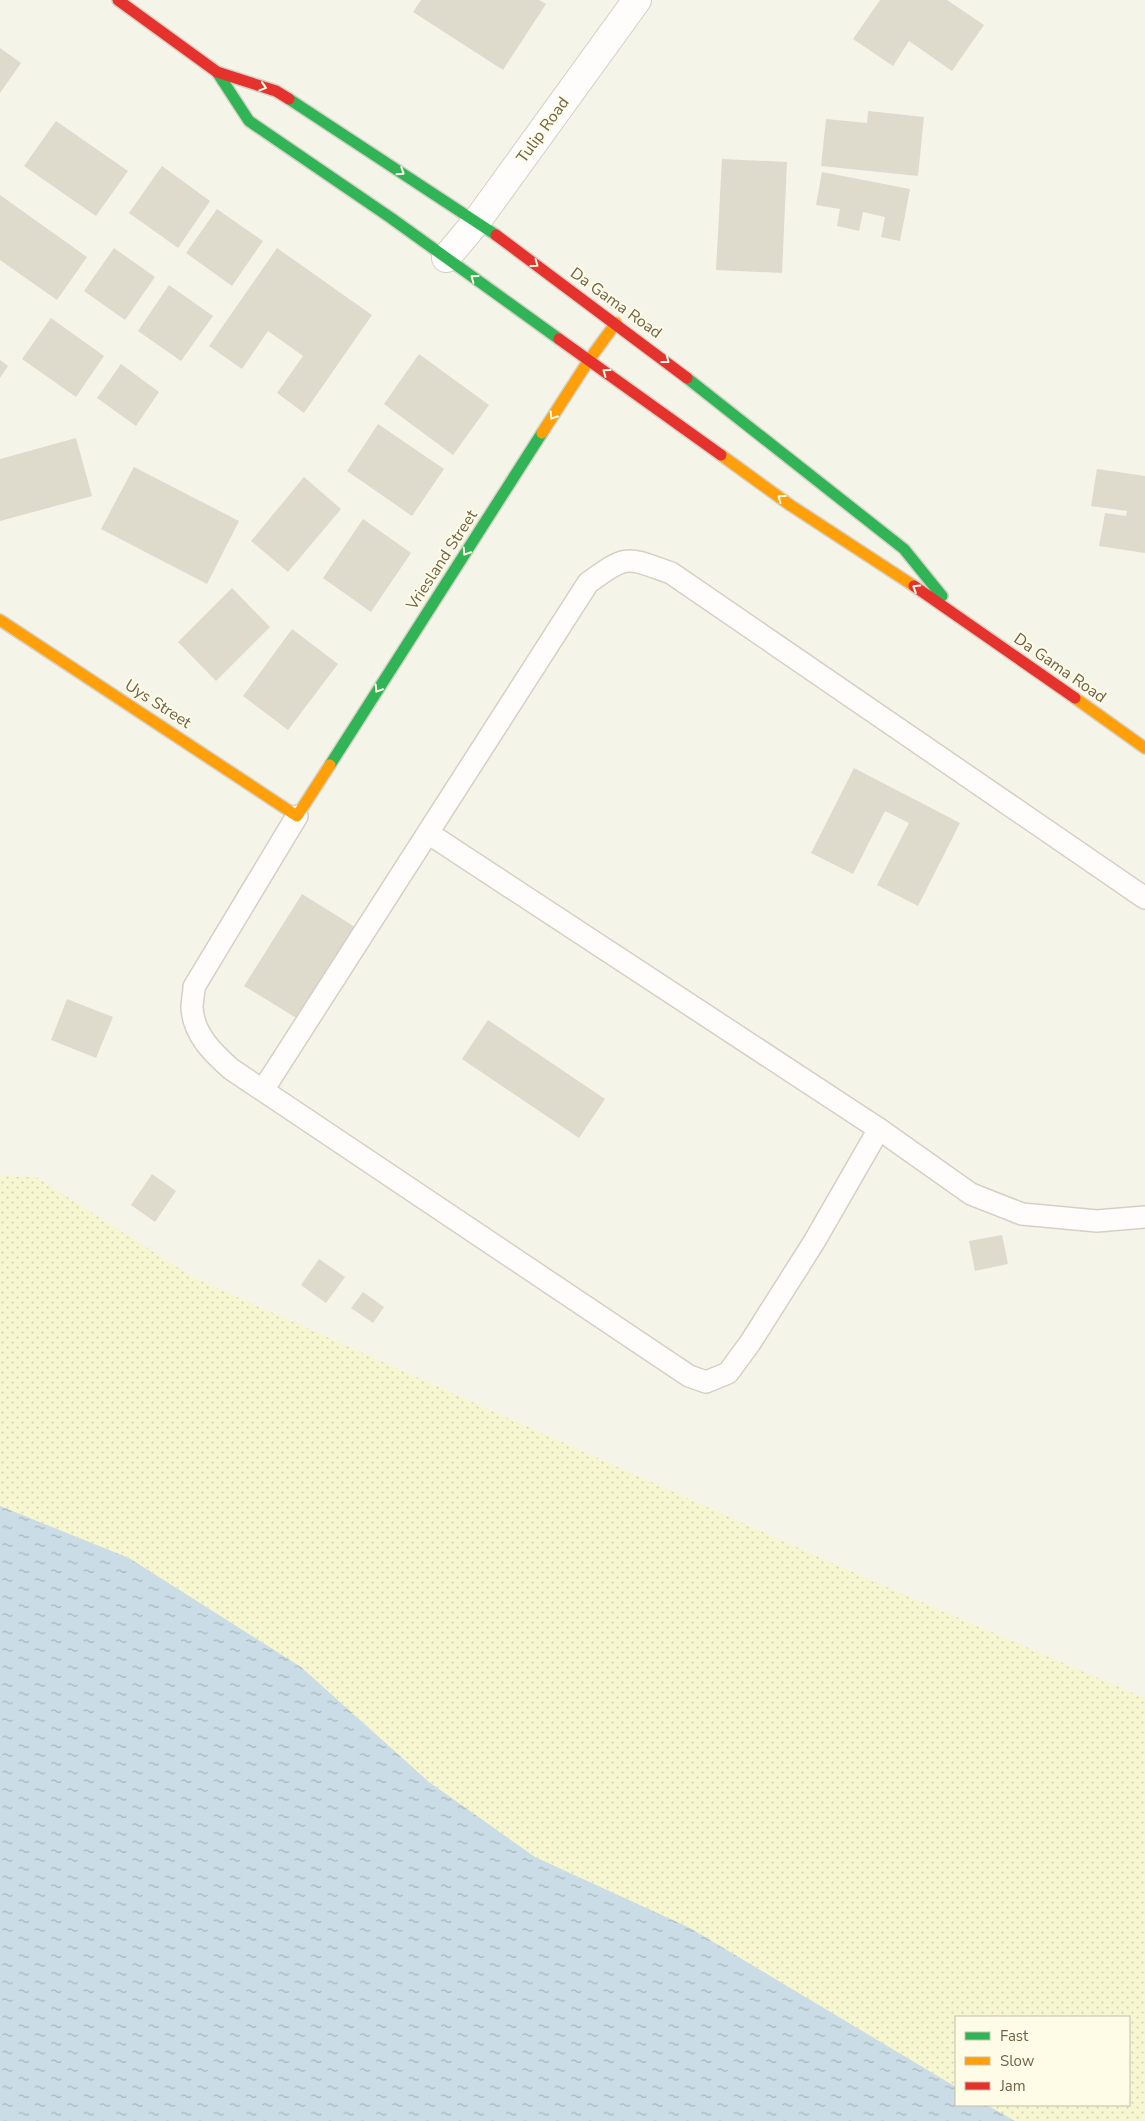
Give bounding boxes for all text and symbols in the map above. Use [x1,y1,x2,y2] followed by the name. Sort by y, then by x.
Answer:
[259,81,267,91] one-way arrow
[512,93,574,167] street label: Tulip Road
[396,166,405,175] one-way arrow
[529,258,538,266] one-way arrow
[566,262,666,344] street label: Da Gama Road
[470,275,480,284] one-way arrow
[660,355,669,364] one-way arrow
[602,369,612,378] one-way arrow
[550,410,560,419] one-way arrow
[777,495,787,504] one-way arrow
[401,505,483,615] street label: Vriesland Street
[463,547,472,556] one-way arrow
[912,585,921,595] one-way arrow
[1009,628,1111,708] street label: Da Gama Road
[120,674,196,734] street label: Uys Street
[375,684,385,693] one-way arrow
[955,2016,1130,2106] legend
[1000,2026,1029,2046] text: Fast
[1000,2051,1035,2071] text: Slow
[999,2076,1026,2096] text: Jam

